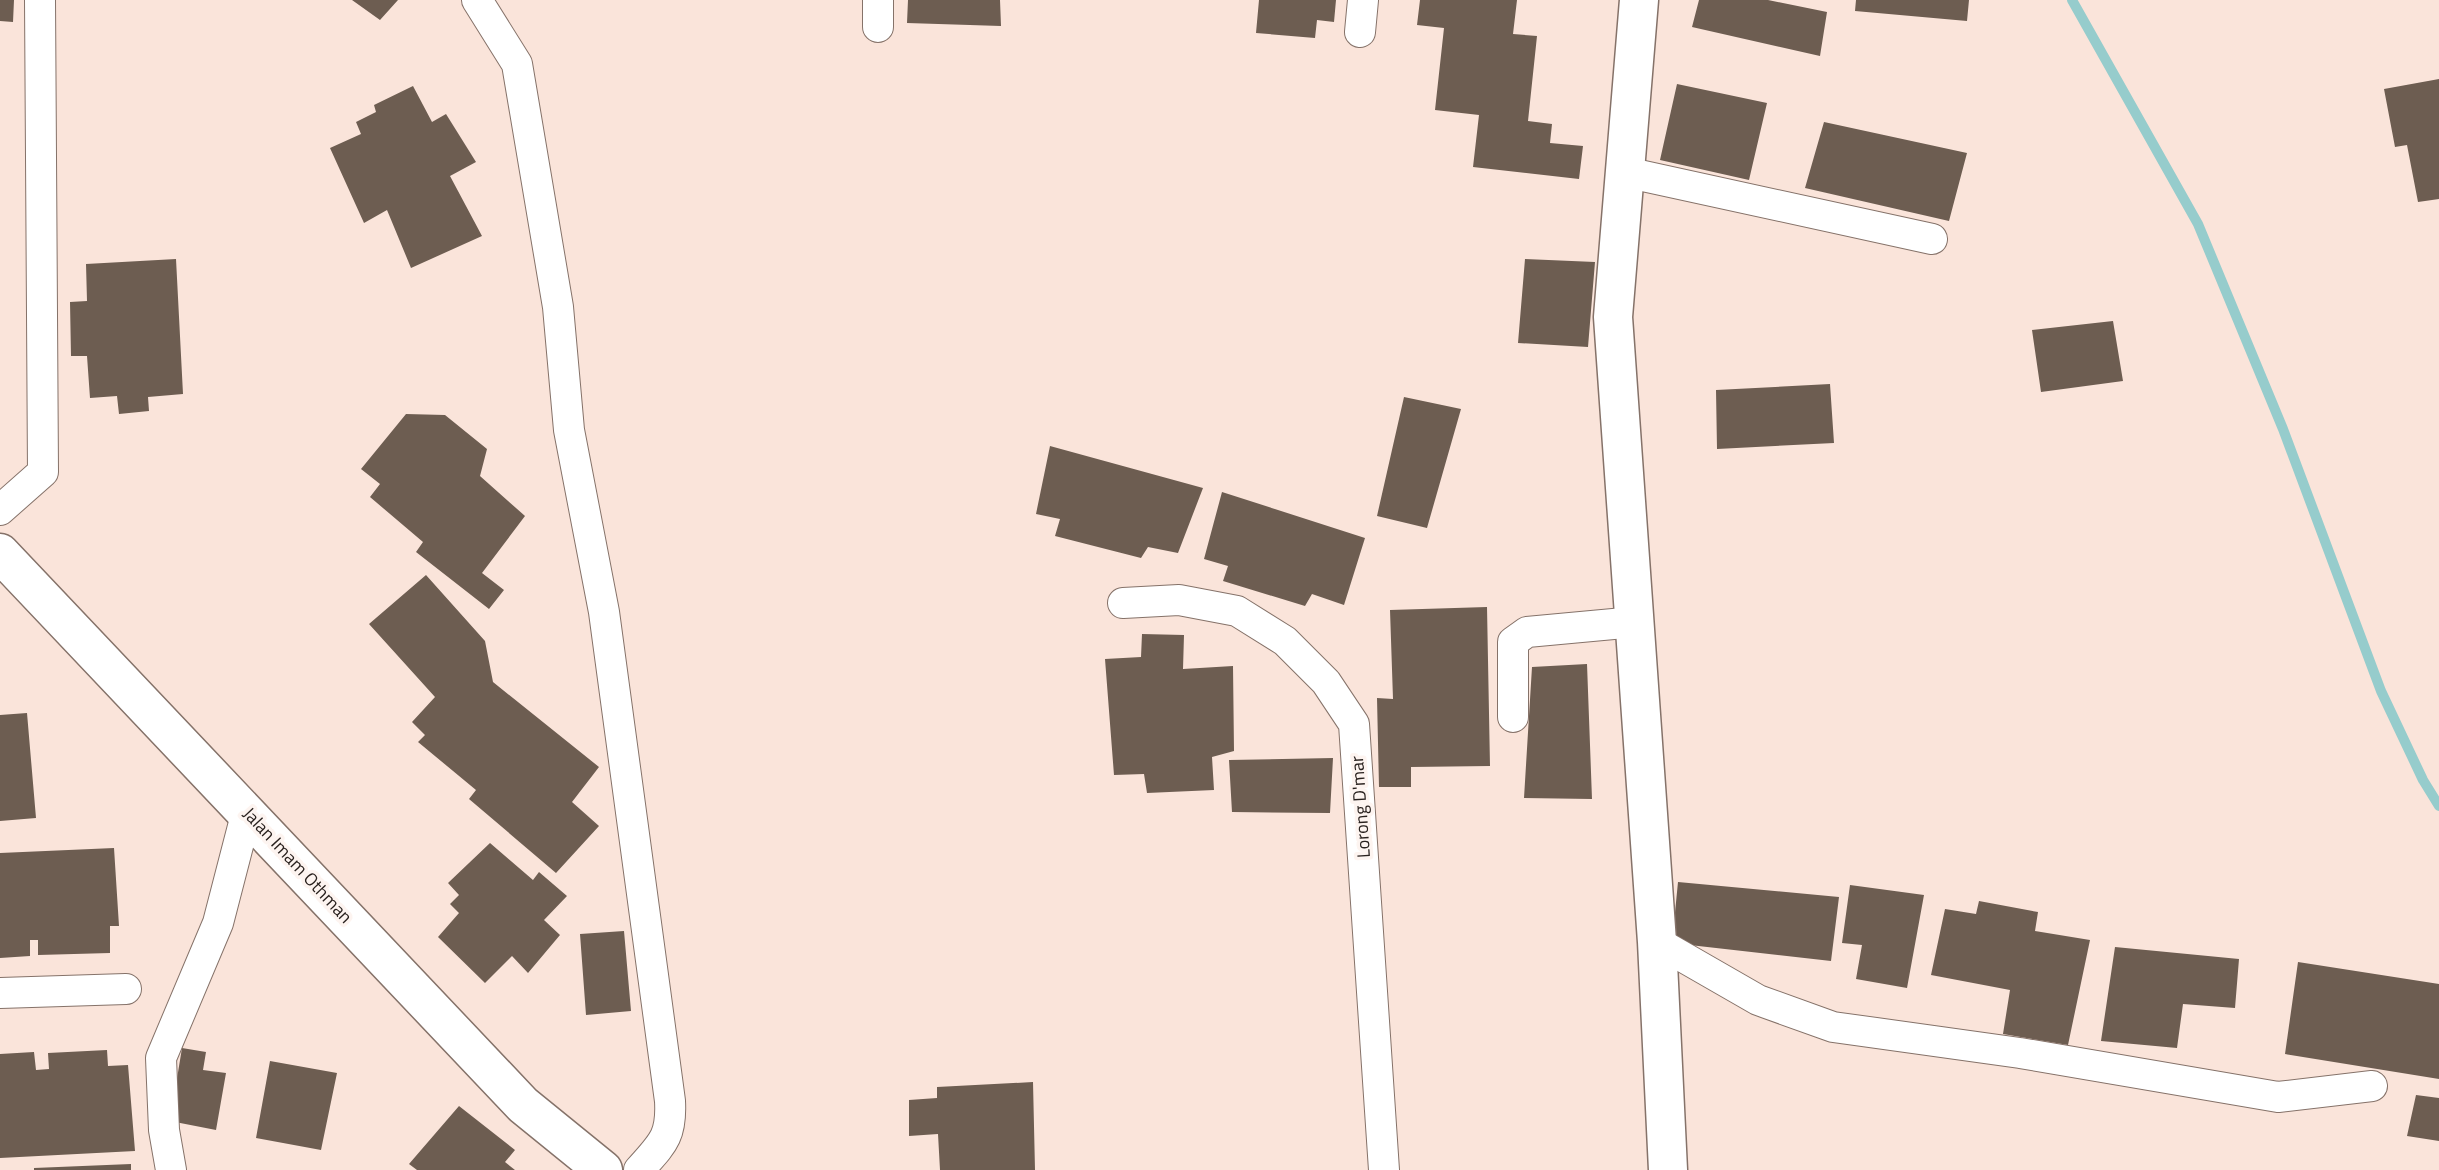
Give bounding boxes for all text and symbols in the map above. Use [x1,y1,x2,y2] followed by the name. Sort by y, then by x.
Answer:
[1343,755,1377,859] street label: Lorong D'mar
[237,801,359,929] street label: Jalan Imam Othman

